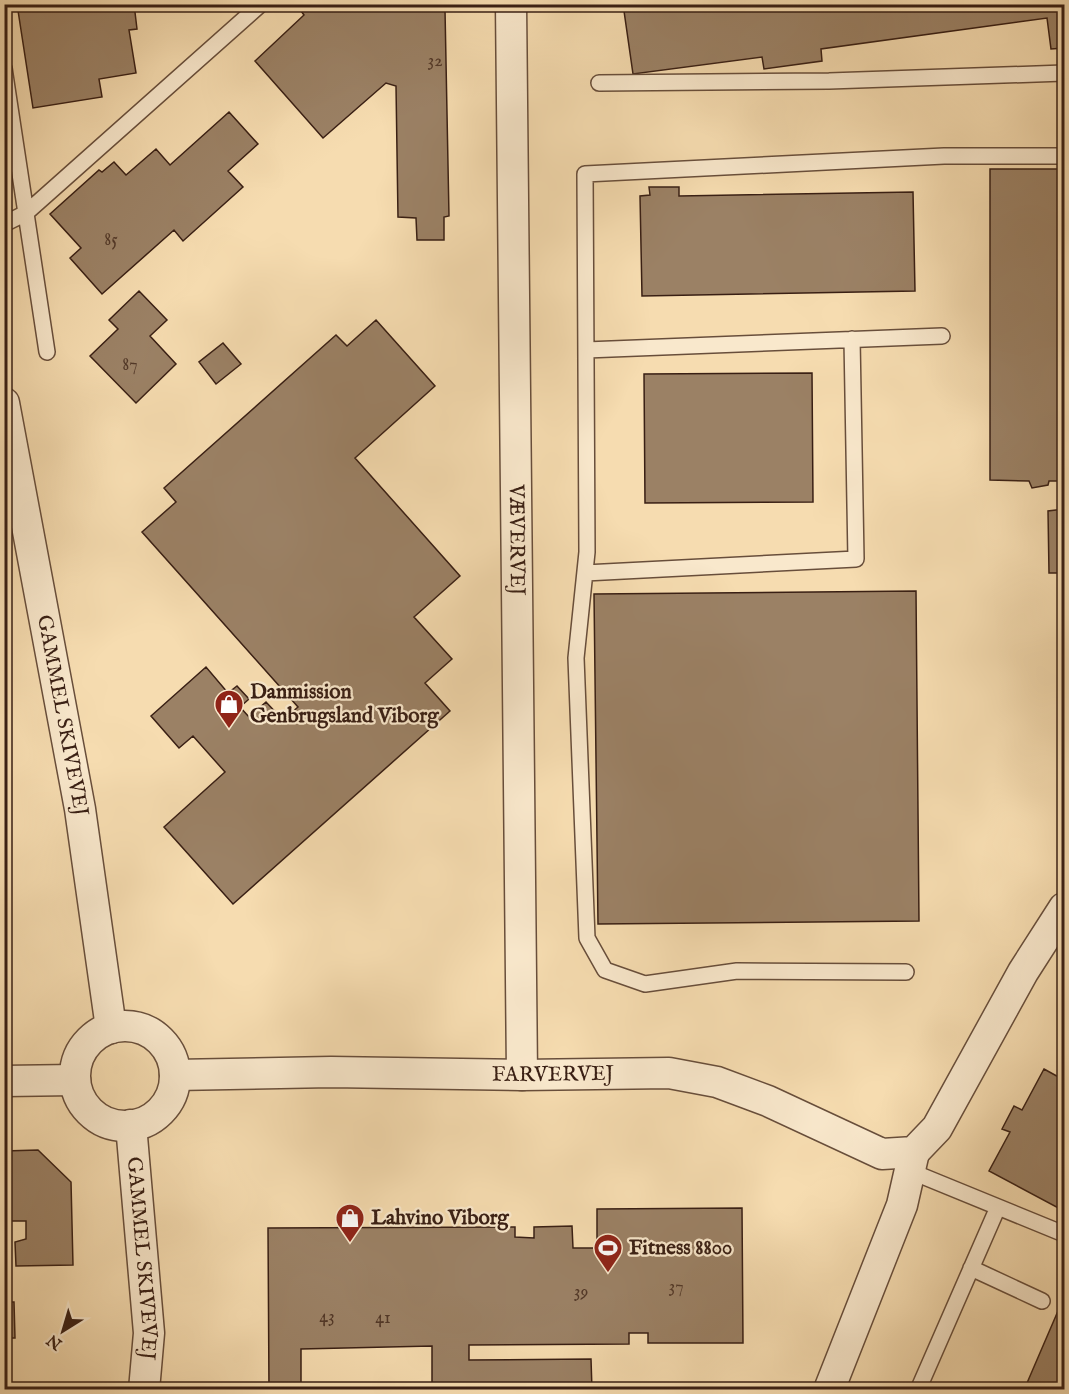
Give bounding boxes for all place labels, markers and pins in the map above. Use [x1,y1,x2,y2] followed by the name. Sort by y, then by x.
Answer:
[250,679,439,730] place label: Danmission Genbrugsland Viborg
[213,688,245,730] shop icon: Danmission Genbrugsland Viborg
[334,1202,366,1244] shop icon: Lahvino Viborg
[371,1205,509,1232] place label: Lahvino Viborg
[592,1232,624,1274] sports icon: Fitness 8800
[629,1235,732,1262] place label: Fitness 8800

